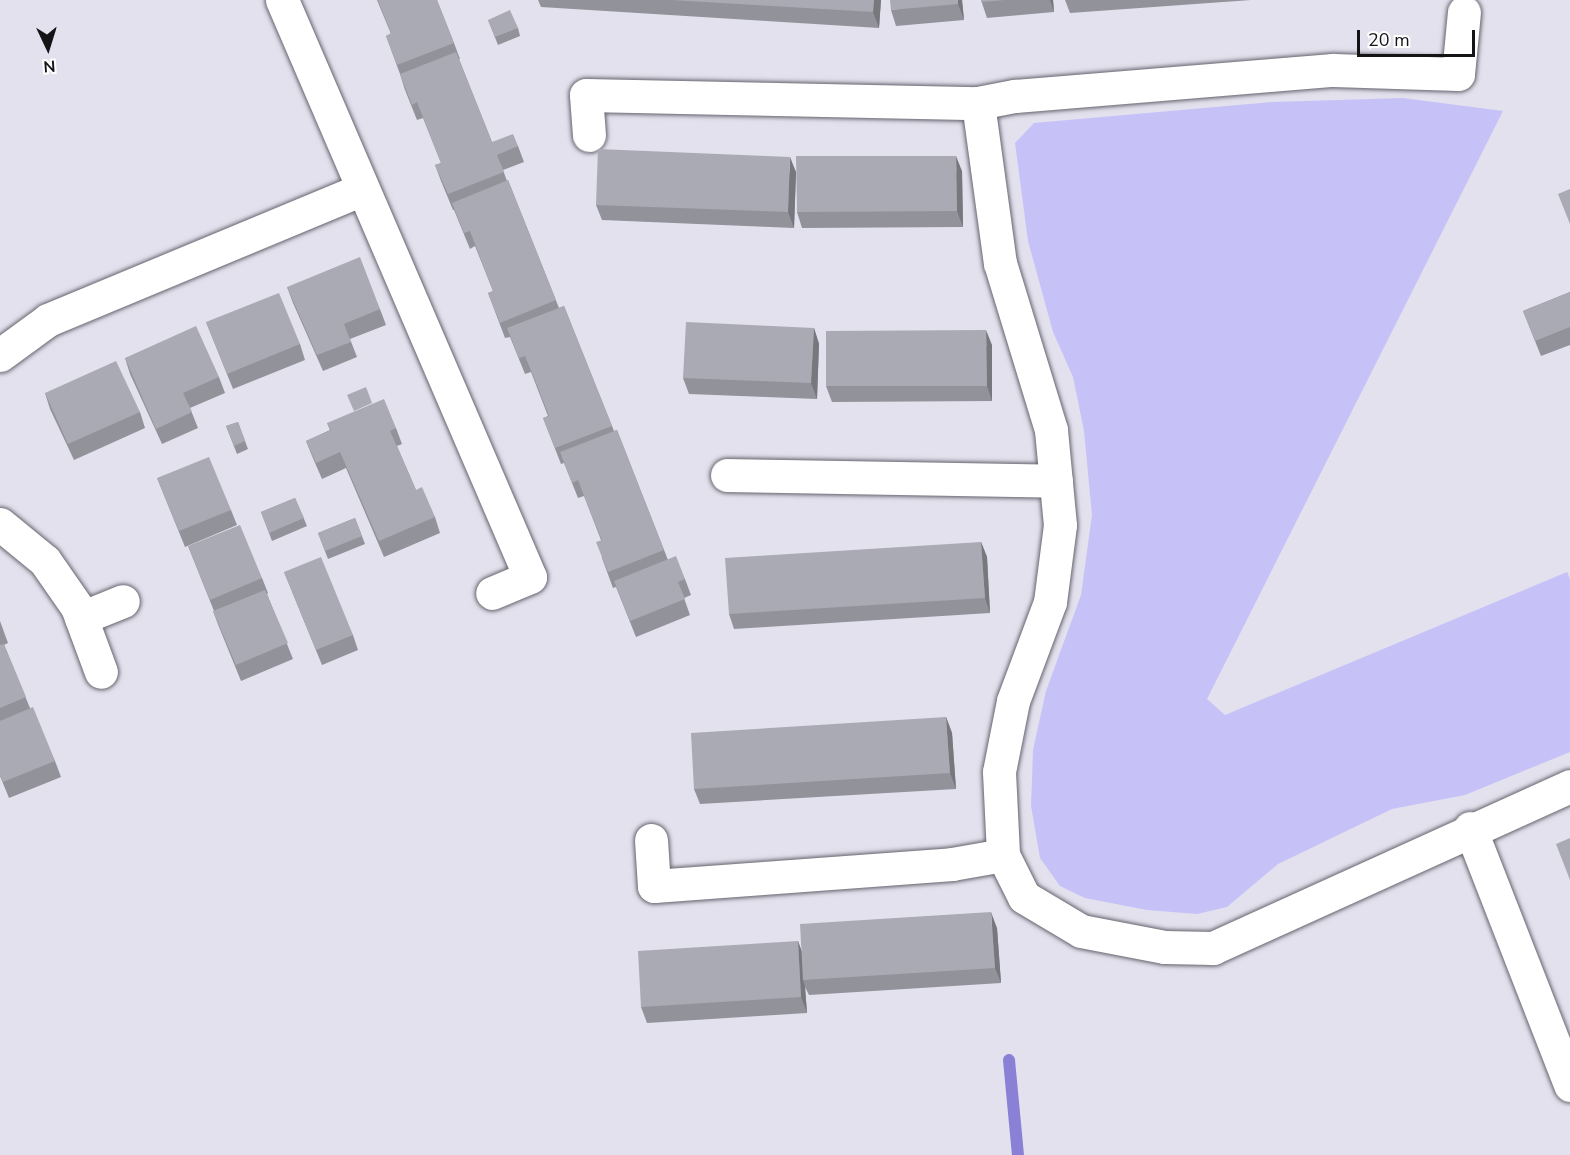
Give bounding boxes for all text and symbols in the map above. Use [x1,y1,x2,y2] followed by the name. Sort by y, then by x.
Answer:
[18,18,78,78] north arrow
[1360,18,1478,56] scale bar
[1368,28,1410,52] text: 20 m
[43,55,56,77] text: N

